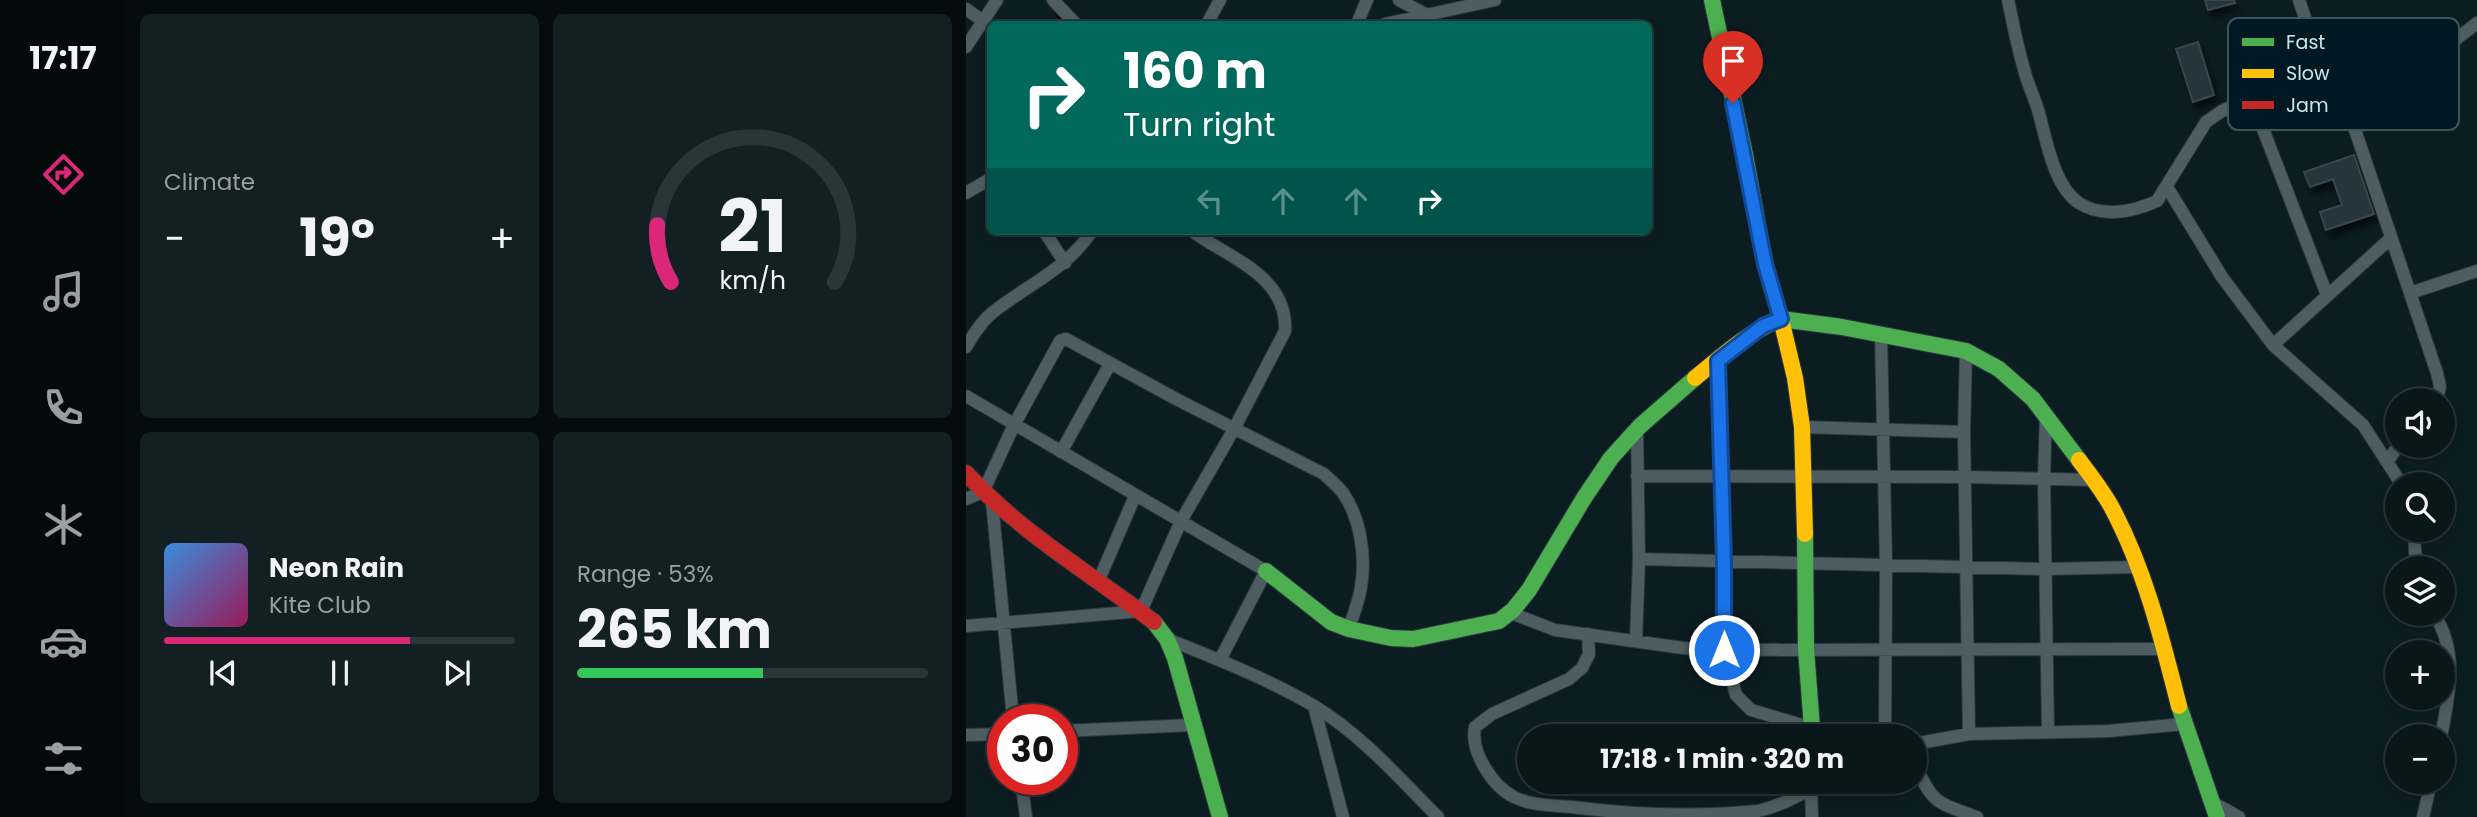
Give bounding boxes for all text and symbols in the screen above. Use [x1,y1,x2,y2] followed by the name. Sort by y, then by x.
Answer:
[2228,18,2459,130] legend
[2286,29,2325,56] text: Fast
[1703,31,1763,103] pin
[29,35,97,80] text: 17:17
[1123,37,1267,105] text: 160 m
[1714,42,1752,80] icon: arrive
[1008,49,1099,140] icon: right
[2286,60,2330,87] text: Slow
[2286,92,2328,119] text: Jam
[1123,102,1275,147] text: Turn right
[39,150,88,199] icon: directions
[164,166,255,198] text: Climate
[718,176,787,277] text: 21
[1191,182,1229,220] icon: left
[1264,182,1302,220] icon: ahead
[1337,182,1375,220] icon: ahead
[1410,182,1448,220] icon: right
[299,201,375,274] text: 19°
[164,212,185,265] text: −
[489,212,515,265] text: +
[719,263,786,298] text: km/h
[39,267,88,316] icon: music
[39,383,88,432] icon: phone
[2385,388,2455,794] map controls
[2385,388,2455,458] button: sound
[2385,472,2455,542] button: search
[39,500,88,549] icon: climate
[269,550,404,586] text: Neon Rain
[2385,556,2455,626] button: layers
[577,558,714,590] text: Range · 53%
[269,589,371,621] text: Kite Club
[577,593,772,666] text: 265 km
[1687,613,1761,687] position arrow
[39,617,88,666] icon: car
[2385,640,2455,710] button: +
[204,654,242,692] icon: previous
[321,654,359,692] icon: pause
[438,654,476,692] icon: next
[987,704,1078,795] speed limit sign: 30
[2385,724,2455,794] button: −
[39,734,88,783] icon: filters
[1600,741,1844,777] text: 17:18 · 1 min · 320 m

